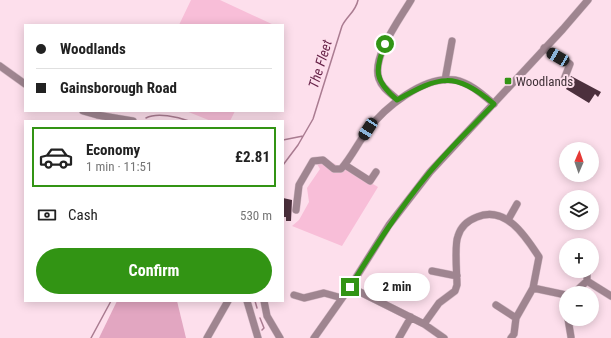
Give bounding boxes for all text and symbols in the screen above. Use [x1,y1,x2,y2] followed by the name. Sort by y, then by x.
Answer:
[376,35,394,53] route start
[305,37,335,90] water label: The Fleet
[60,40,126,58] text: Woodlands
[545,46,571,68] car
[516,74,573,89] place label: Woodlands
[503,76,513,86] marker: Woodlands
[60,79,177,97] text: Gainsborough Road
[356,116,380,142] car
[38,139,74,175] icon: car
[86,141,140,159] text: Economy
[559,142,599,182] north arrow
[559,142,599,326] map controls
[235,148,270,166] text: £2.81
[86,159,152,174] text: 1 min · 11:51
[559,190,599,230] button: layers
[36,204,58,226] icon: cash
[68,206,98,224] text: Cash
[240,208,272,223] text: 530 m
[559,238,599,278] button: +
[36,248,272,294] button: Confirm
[364,273,430,301] callout: 2 min
[341,278,359,296] route end
[383,279,411,294] text: 2 min
[559,286,599,326] button: −

